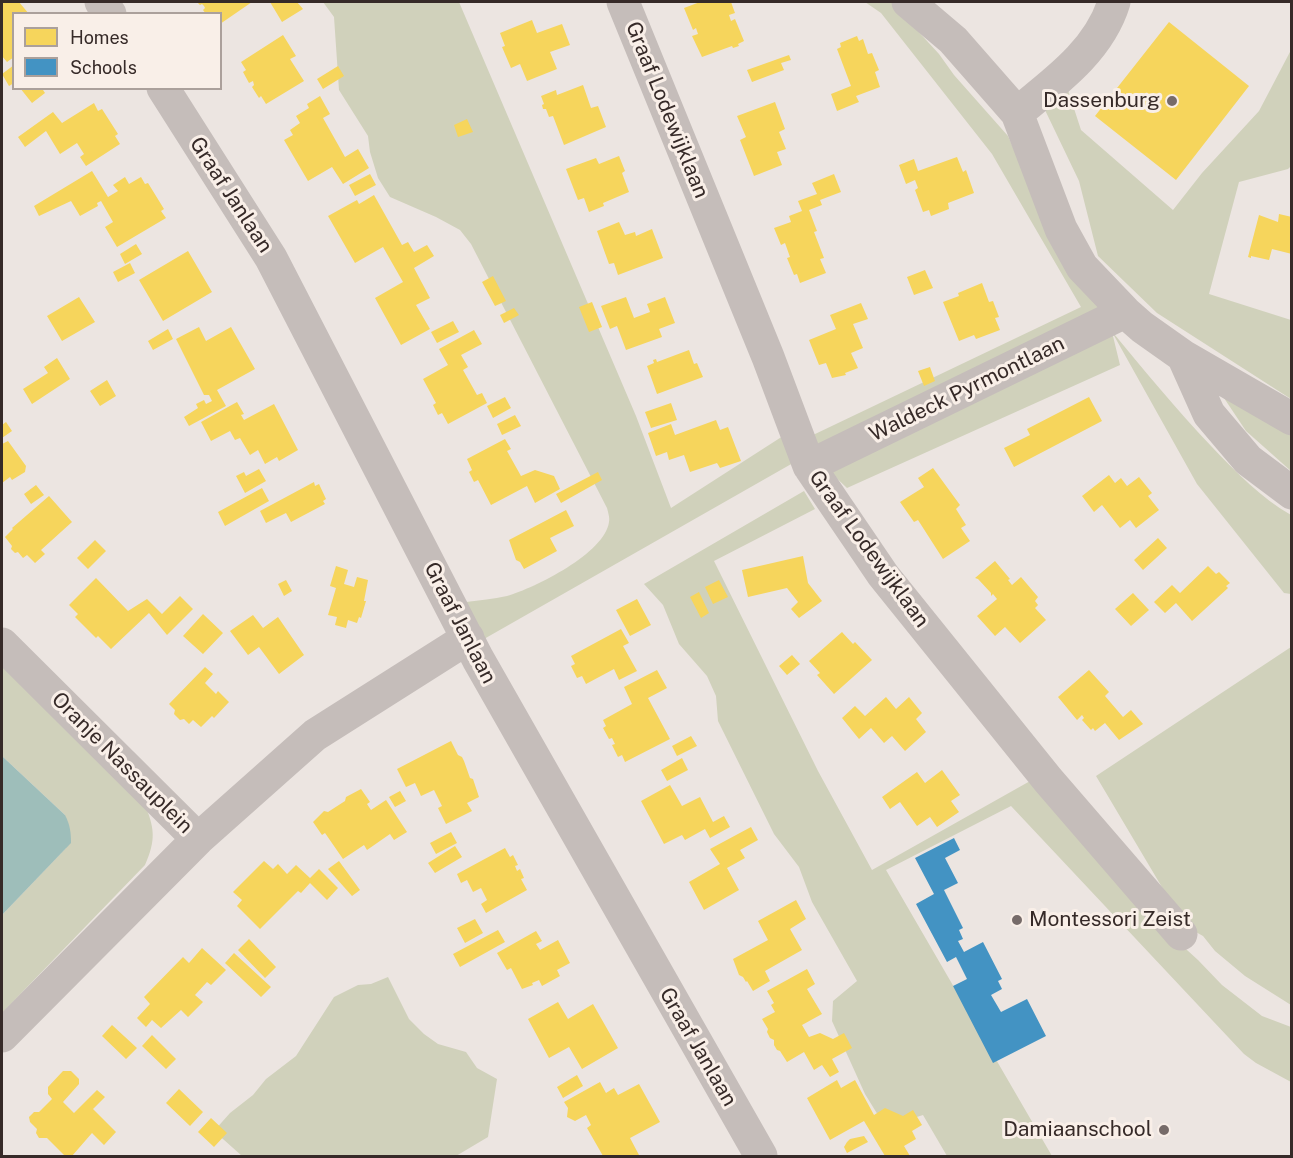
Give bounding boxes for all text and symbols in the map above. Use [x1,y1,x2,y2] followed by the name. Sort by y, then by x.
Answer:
[12,12,222,90] legend
[620,18,714,202] street label: Graaf Lodewijklaan
[70,27,129,48] text: Homes
[70,57,137,78] text: Schools
[1043,88,1160,114] place label: Dassenburg
[1165,94,1179,108] marker: Dassenburg
[184,132,278,258] street label: Graaf Janlaan
[865,331,1069,447] street label: Waldeck Pyrmontlaan
[804,466,934,632] street label: Graaf Lodewijklaan
[419,558,501,688] street label: Graaf Janlaan
[46,687,198,839] street label: Oranje Nassauplein
[1029,907,1191,933] place label: Montessori Zeist
[1010,913,1024,927] marker: Montessori Zeist
[654,983,742,1111] street label: Graaf Janlaan
[1003,1117,1152,1143] place label: Damiaanschool
[1157,1123,1171,1137] marker: Damiaanschool

